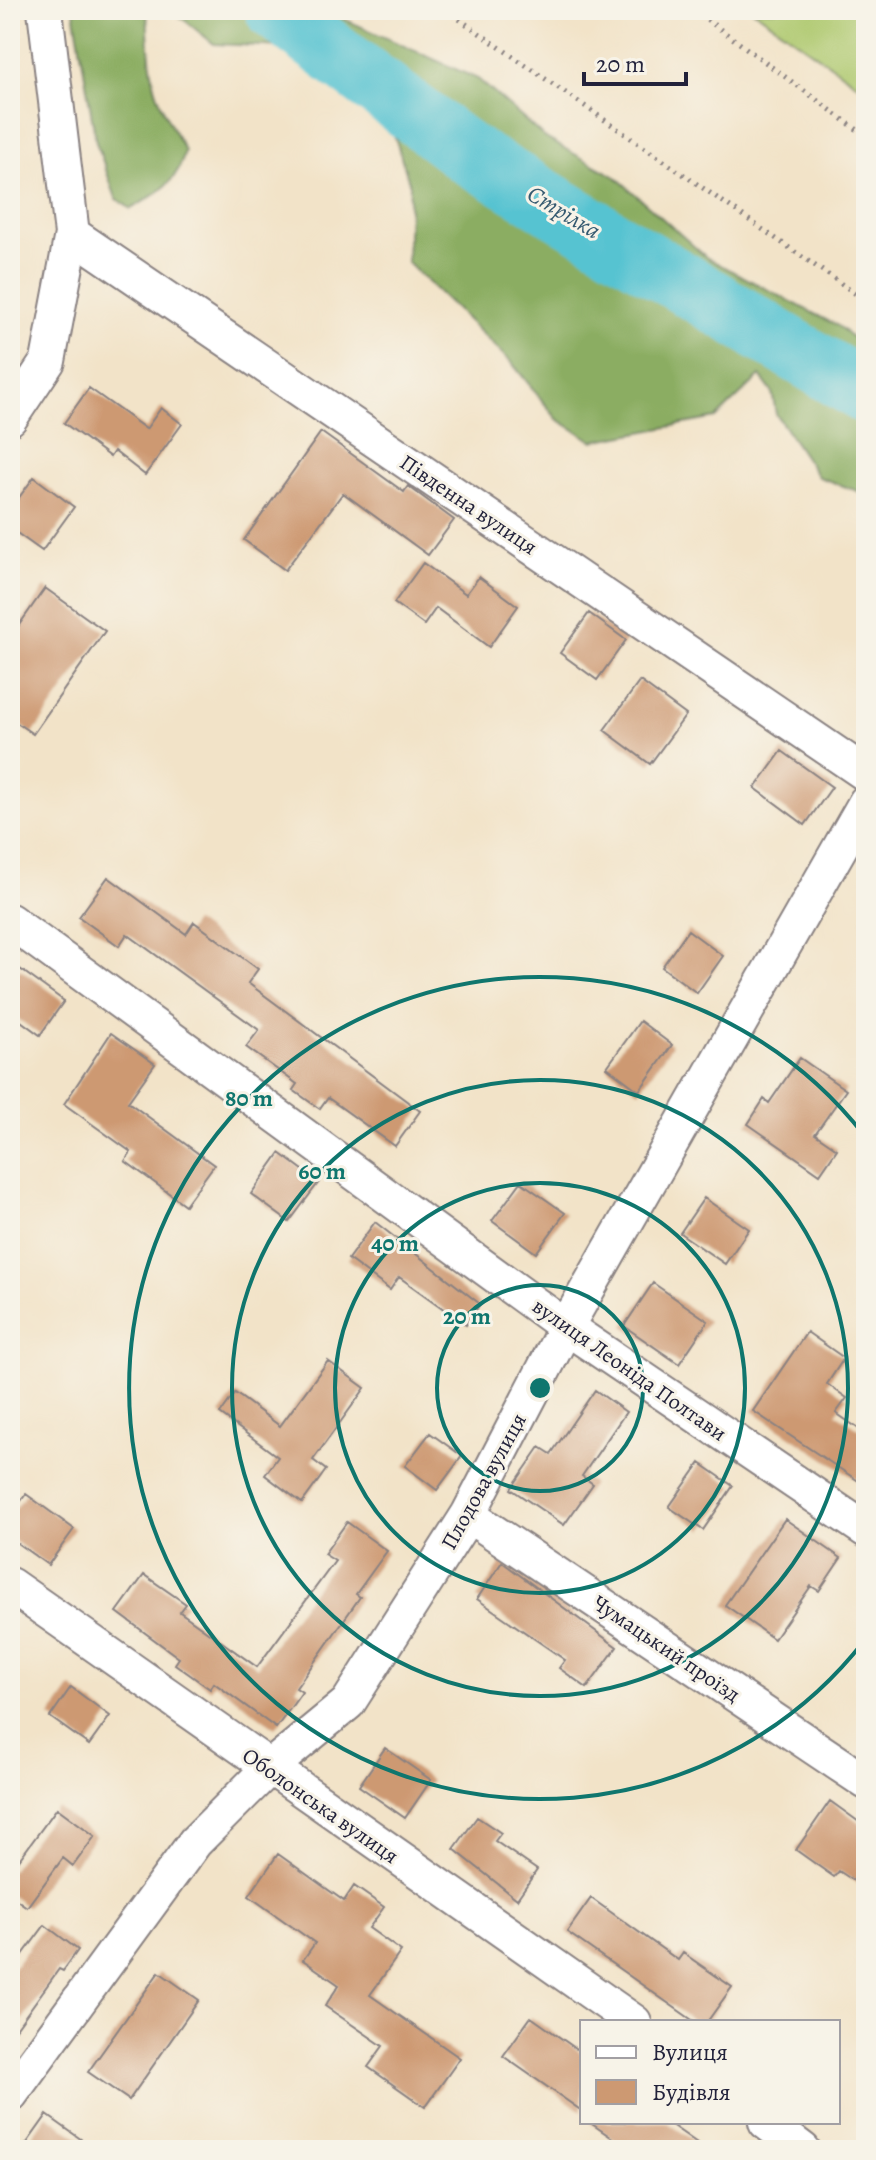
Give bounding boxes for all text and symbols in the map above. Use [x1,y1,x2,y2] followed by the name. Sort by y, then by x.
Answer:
[584,36,686,86] scale bar
[596,48,645,80] text: 20 m
[521,178,607,246] water label: Стрілка
[394,448,543,562] street label: Південна вулиця
[225,1082,273,1114] text: 80 m
[298,1155,346,1187] text: 60 m
[371,1227,419,1259] text: 40 m
[526,1291,733,1448] street label: вулиця Леоніда Полтави
[443,1300,491,1332] text: 20 m
[526,1374,554,1402] centre of rings
[434,1408,534,1555] street label: Плодова вулиця
[587,1588,746,1710] street label: Чумацький проїзд
[236,1741,405,1871] street label: Оболонська вулиця
[580,2020,840,2124] legend
[652,2036,728,2068] text: Вулиця
[652,2076,731,2108] text: Будівля

